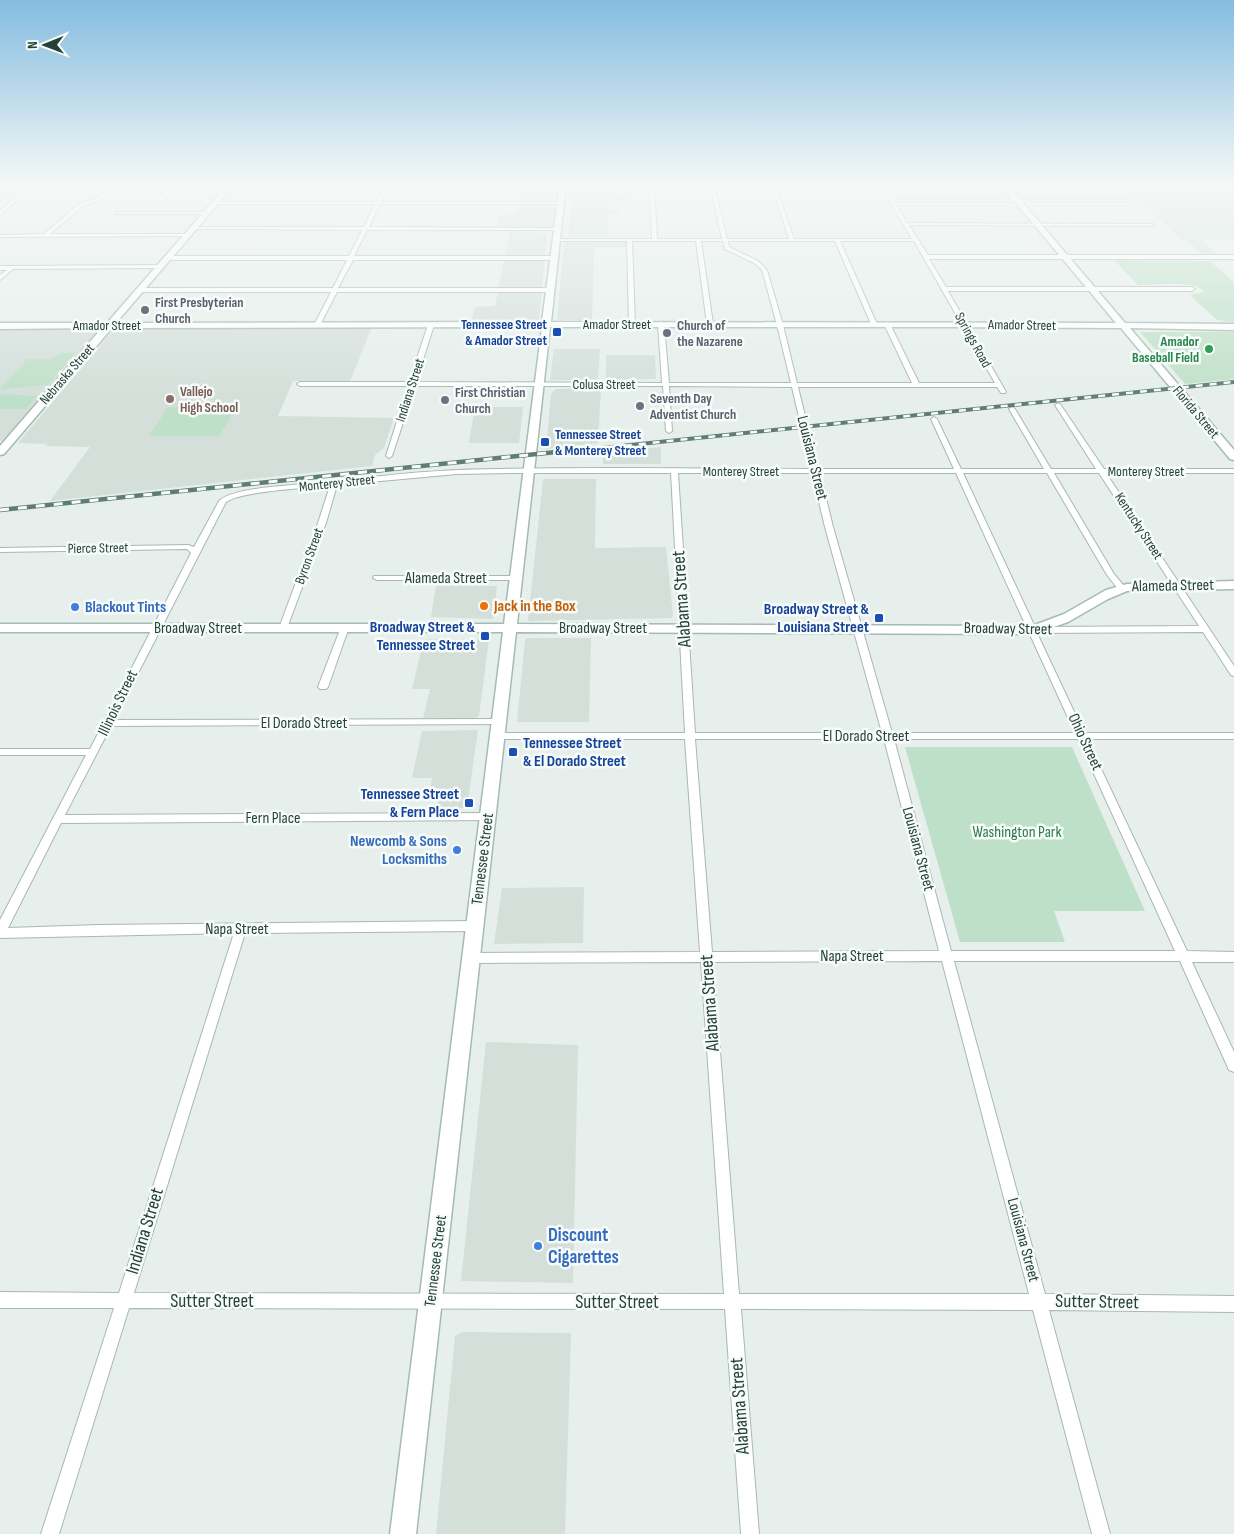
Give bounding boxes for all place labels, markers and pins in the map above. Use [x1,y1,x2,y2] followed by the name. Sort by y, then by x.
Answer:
[155,294,244,327] place label: First Presbyterian Church
[139,304,151,316] marker: First Presbyterian Church
[461,316,547,349] place label: Tennessee Street & Amador Street
[677,317,743,350] place label: Church of the Nazarene
[551,326,563,338] marker: Tennessee Street & Amador Street
[661,327,673,339] marker: Church of the Nazarene
[1132,333,1200,366] place label: Amador Baseball Field
[1203,343,1215,355] marker: Amador Baseball Field
[180,383,238,416] place label: Vallejo High School
[455,384,525,417] place label: First Christian Church
[649,390,736,423] place label: Seventh Day Adventist Church
[164,393,176,405] marker: Vallejo High School
[439,394,451,406] marker: First Christian Church
[634,400,646,412] marker: Seventh Day Adventist Church
[555,426,647,459] place label: Tennessee Street & Monterey Street
[539,436,551,448] marker: Tennessee Street & Monterey Street
[493,597,576,616] place label: Jack in the Box
[85,598,166,617] place label: Blackout Tints
[478,600,490,612] marker: Jack in the Box
[764,600,869,637] place label: Broadway Street & Louisiana Street
[69,601,81,613] marker: Blackout Tints
[873,612,885,624] marker: Broadway Street & Louisiana Street
[370,618,475,655] place label: Broadway Street & Tennessee Street
[479,630,491,642] marker: Broadway Street & Tennessee Street
[523,734,626,771] place label: Tennessee Street & El Dorado Street
[507,746,519,758] marker: Tennessee Street & El Dorado Street
[361,785,459,822] place label: Tennessee Street & Fern Place
[463,797,475,809] marker: Tennessee Street & Fern Place
[350,832,447,869] place label: Newcomb & Sons Locksmiths
[451,844,463,856] marker: Newcomb & Sons Locksmiths
[548,1224,619,1269] place label: Discount Cigarettes
[532,1240,544,1252] marker: Discount Cigarettes

